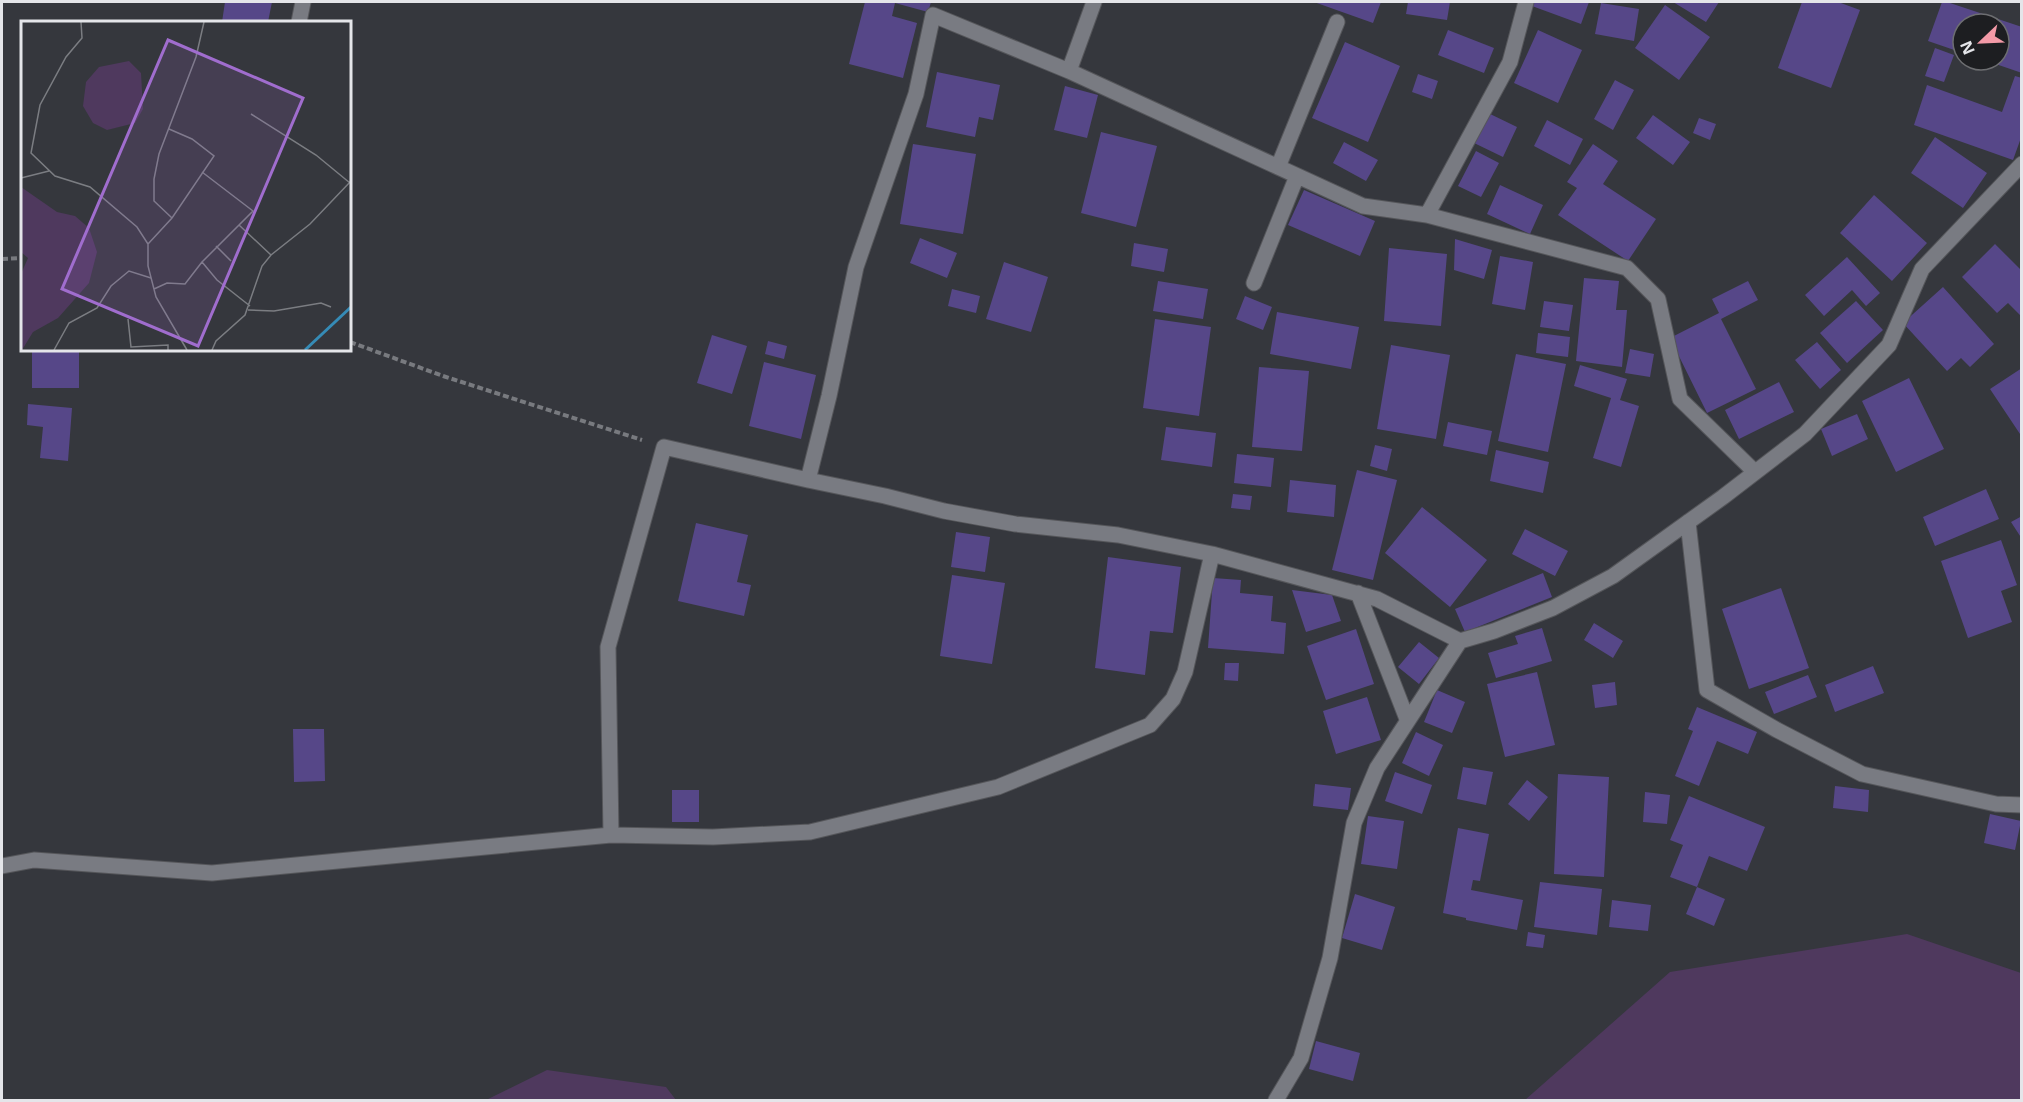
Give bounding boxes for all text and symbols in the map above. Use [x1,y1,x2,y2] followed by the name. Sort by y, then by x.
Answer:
[1951,12,2011,72] north arrow
[21,21,351,351] inset map
[1955,38,1980,58] text: N

